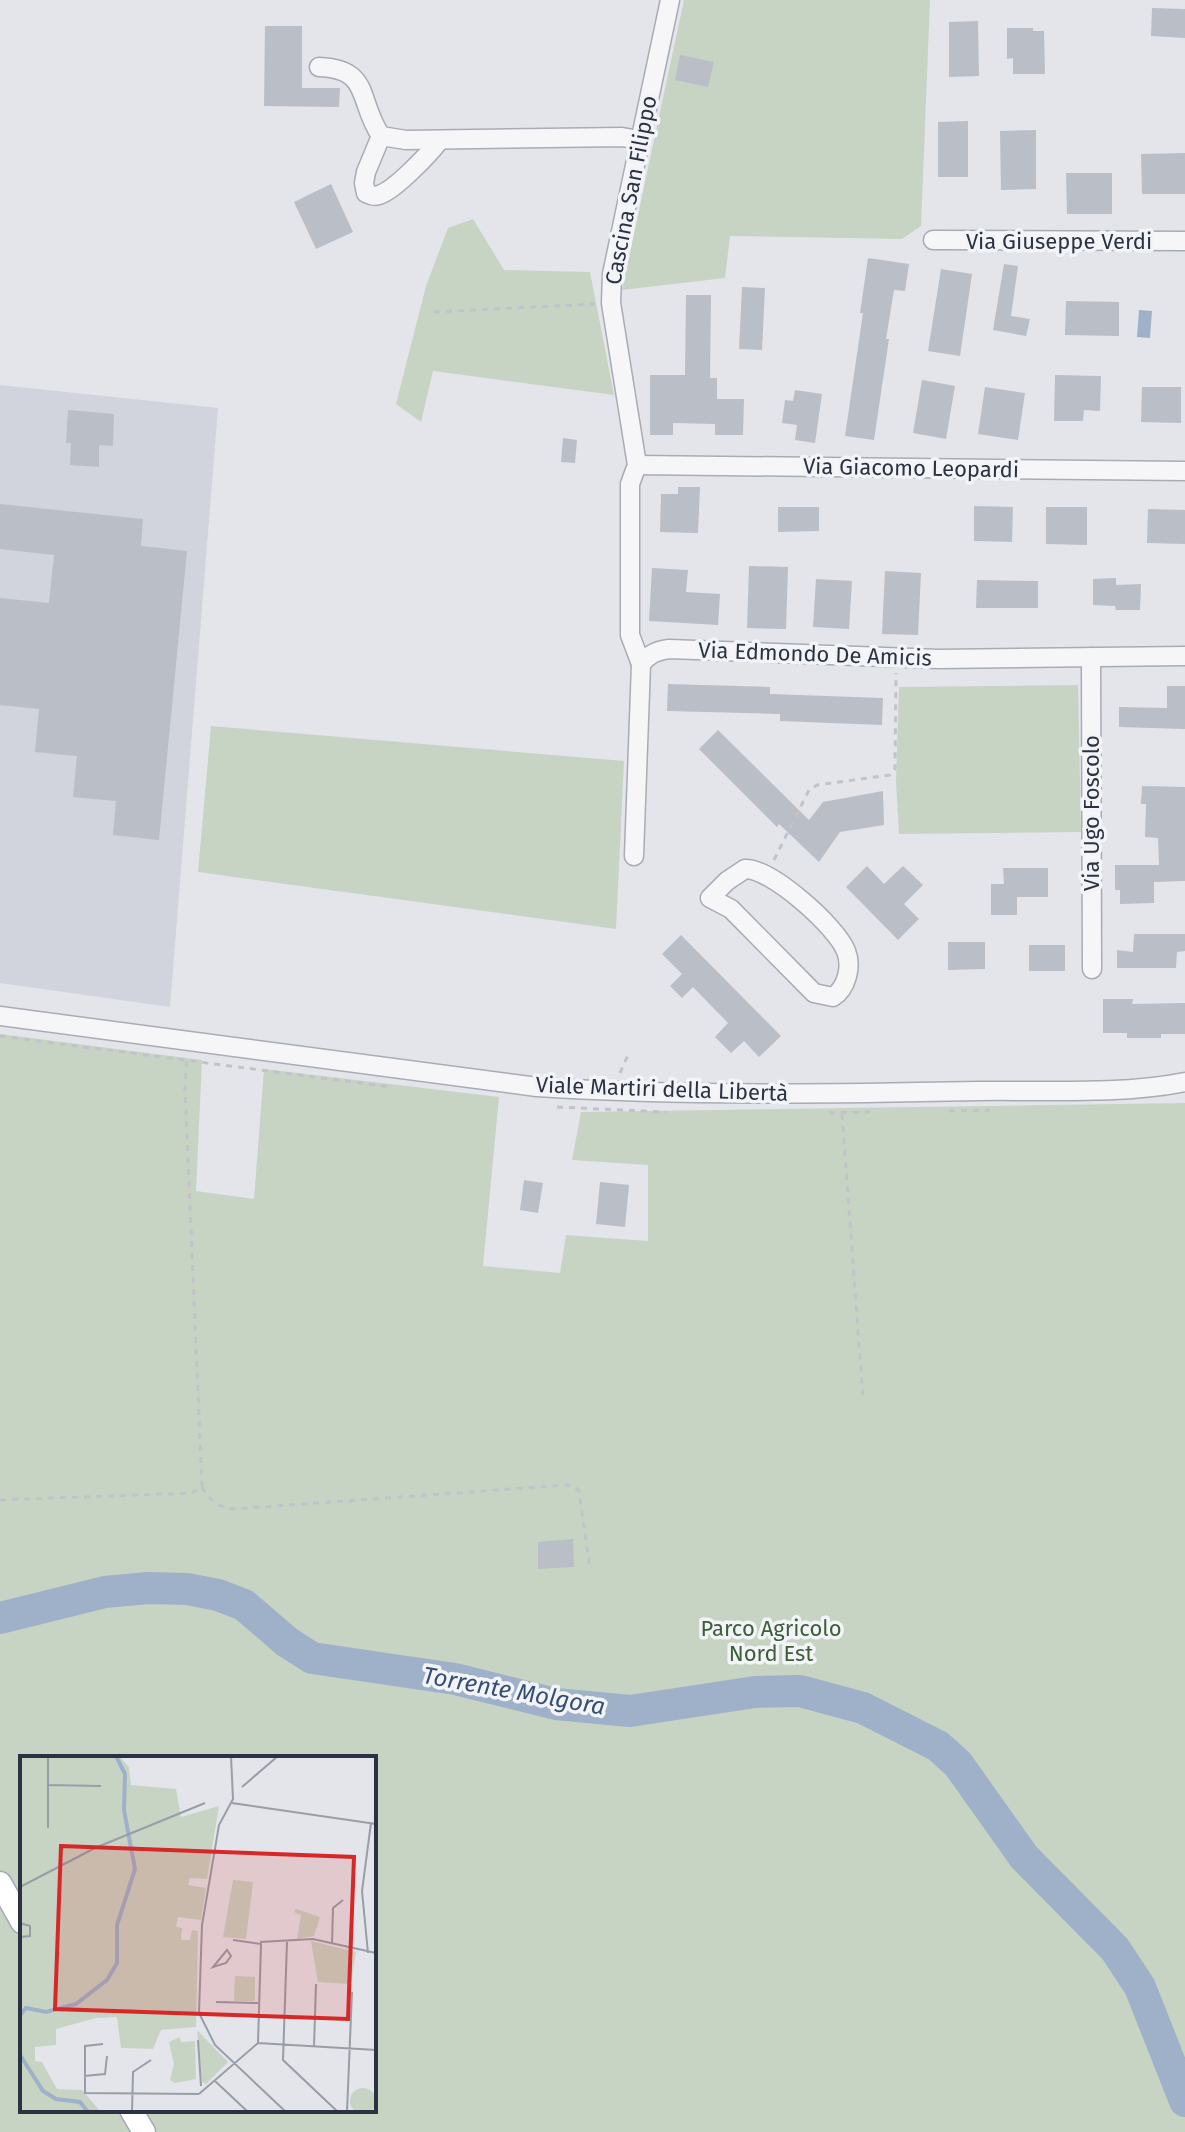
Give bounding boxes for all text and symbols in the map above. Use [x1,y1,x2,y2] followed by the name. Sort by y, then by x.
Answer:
[599,93,663,287] street label: Cascina San Filippo
[966,228,1152,255] street label: Via Giuseppe Verdi
[803,453,1019,483] street label: Via Giacomo Leopardi
[698,636,932,672] street label: Via Edmondo De Amicis
[1078,735,1105,891] street label: Via Ugo Foscolo
[535,1071,789,1107] street label: Viale Martiri della Libertà
[701,1615,841,1667] park label: Parco Agricolo Nord Est
[421,1661,607,1721] water label: Torrente Molgora
[20,1756,376,2112] inset map

